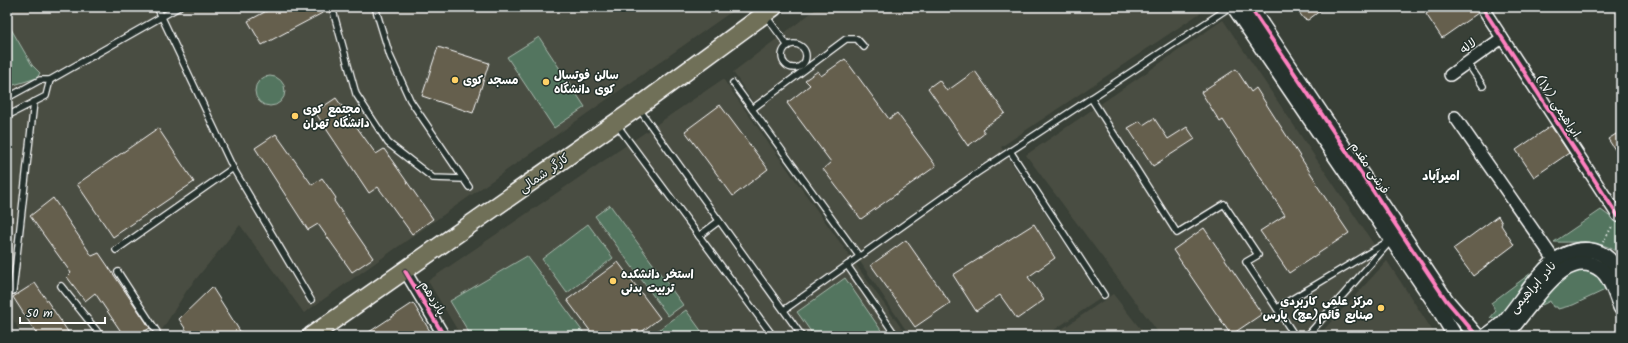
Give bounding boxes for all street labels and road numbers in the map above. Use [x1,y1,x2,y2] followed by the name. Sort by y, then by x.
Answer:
[1456,34,1481,59] street label: لاله
[1530,71,1585,141] street label: ابراهیمی (۱۷)
[1345,138,1394,198] street label: فرشی مقدم
[515,149,573,198] street label: کارگر شمالی
[1505,257,1562,318] street label: نادر ابراهیمی
[415,277,450,319] street label: پانزدهم

